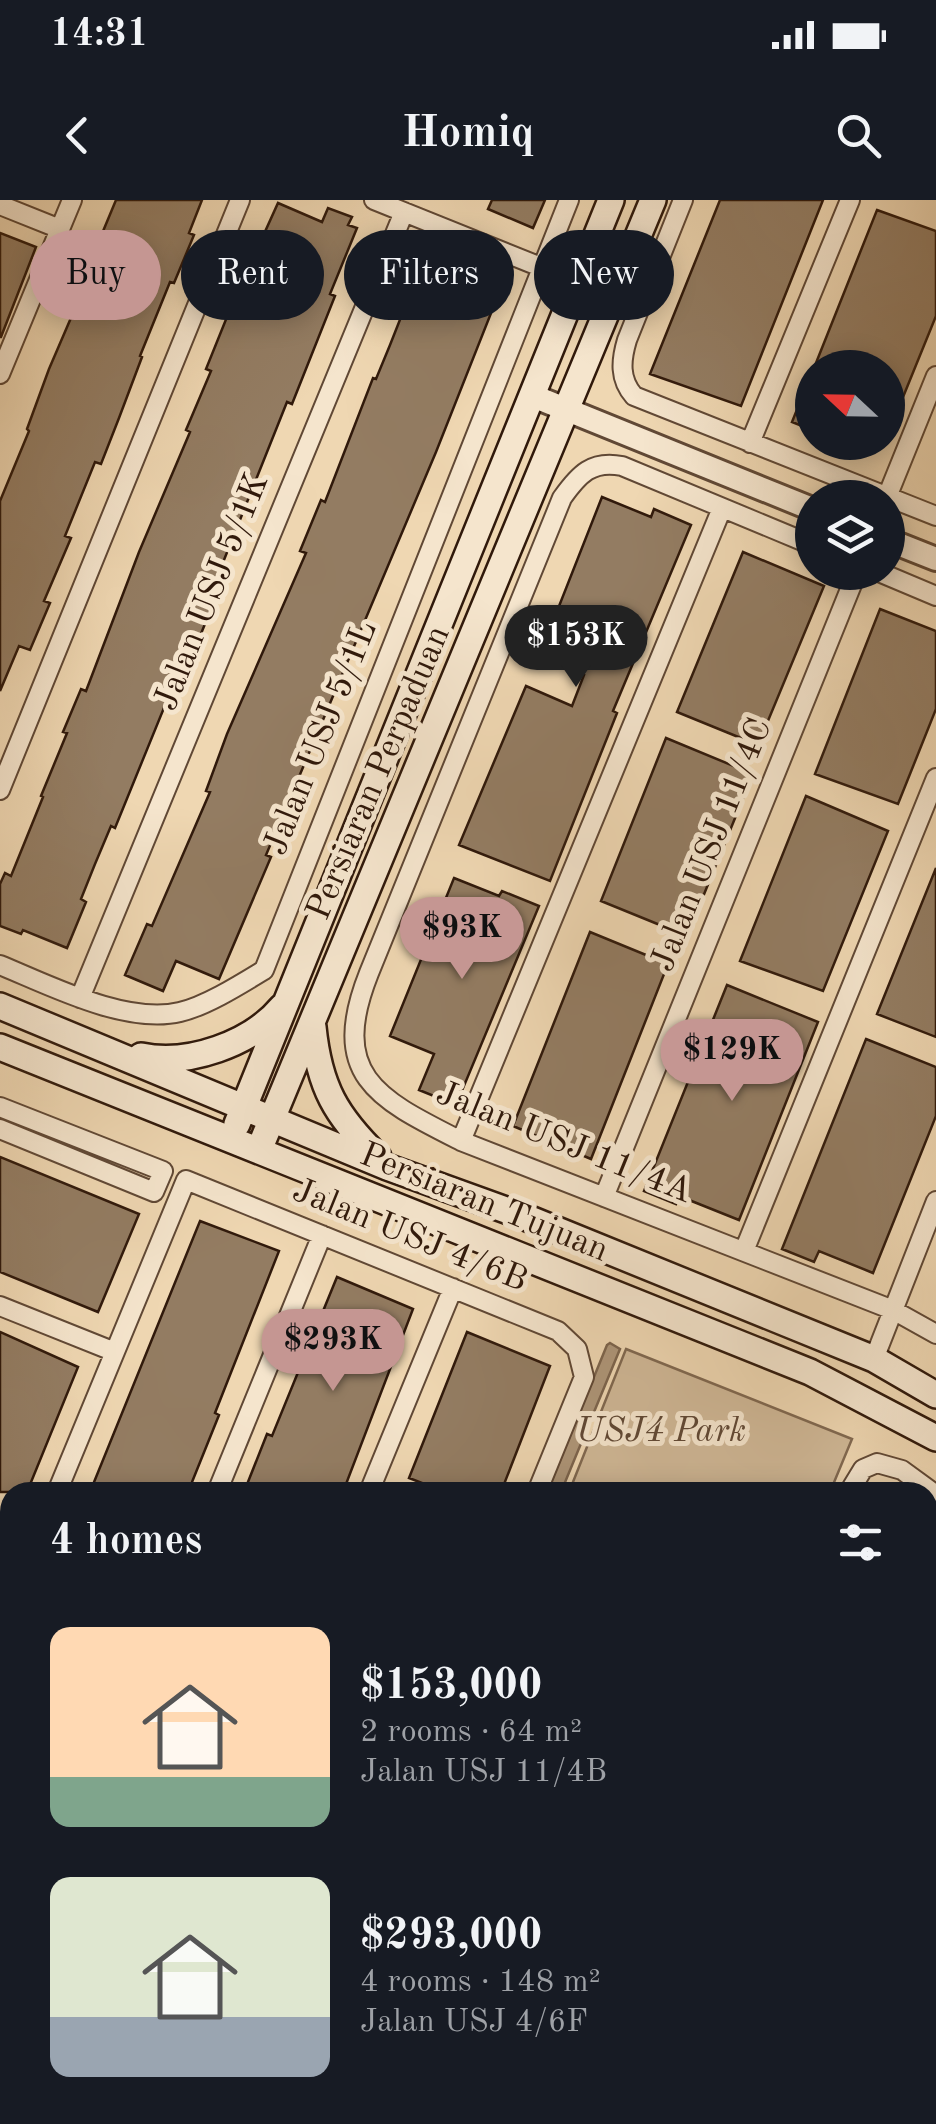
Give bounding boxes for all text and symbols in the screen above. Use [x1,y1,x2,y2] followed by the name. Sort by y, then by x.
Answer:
[50,16,149,54] text: 14:31
[50,108,105,163] icon: back
[831,108,886,163] icon: search
[402,112,534,157] text: Homiq
[30,230,161,320] chip: Buy
[181,230,324,320] chip: Rent
[344,230,514,320] chip: Filters
[534,230,674,320] chip: New
[795,350,905,460] north arrow
[795,350,905,590] map controls
[149,469,275,715] street label: Jalan USJ 5/1K
[795,480,905,590] button: layers
[506,605,646,690] pin: $153K
[258,616,384,860] street label: Jalan USJ 5/1L
[301,621,457,925] street label: Persiaran Perpaduan
[527,621,625,653] text: $153K
[645,714,779,976] street label: Jalan USJ 11/4C
[403,897,521,982] pin: $93K
[422,913,502,945] text: $93K
[662,1019,802,1104] pin: $129K
[683,1035,781,1067] text: $129K
[431,1076,697,1210] street label: Jalan USJ 11/4A
[355,1137,613,1269] street label: Persiaran Tujuan
[288,1173,532,1299] street label: Jalan USJ 4/6B
[263,1309,403,1394] pin: $293K
[284,1325,382,1357] text: $293K
[576,1414,746,1449] park label: USJ4 Park
[833,1515,888,1570] icon: filters
[50,1521,202,1563] text: 4 homes
[360,1666,542,1708] text: $153,000
[130,1667,250,1787] icon: home
[360,1717,582,1749] text: 2 rooms · 64 m²
[360,1757,607,1789] text: Jalan USJ 11/4B
[360,1916,542,1958] text: $293,000
[130,1917,250,2037] icon: home
[360,1967,601,1999] text: 4 rooms · 148 m²
[360,2007,588,2039] text: Jalan USJ 4/6F

